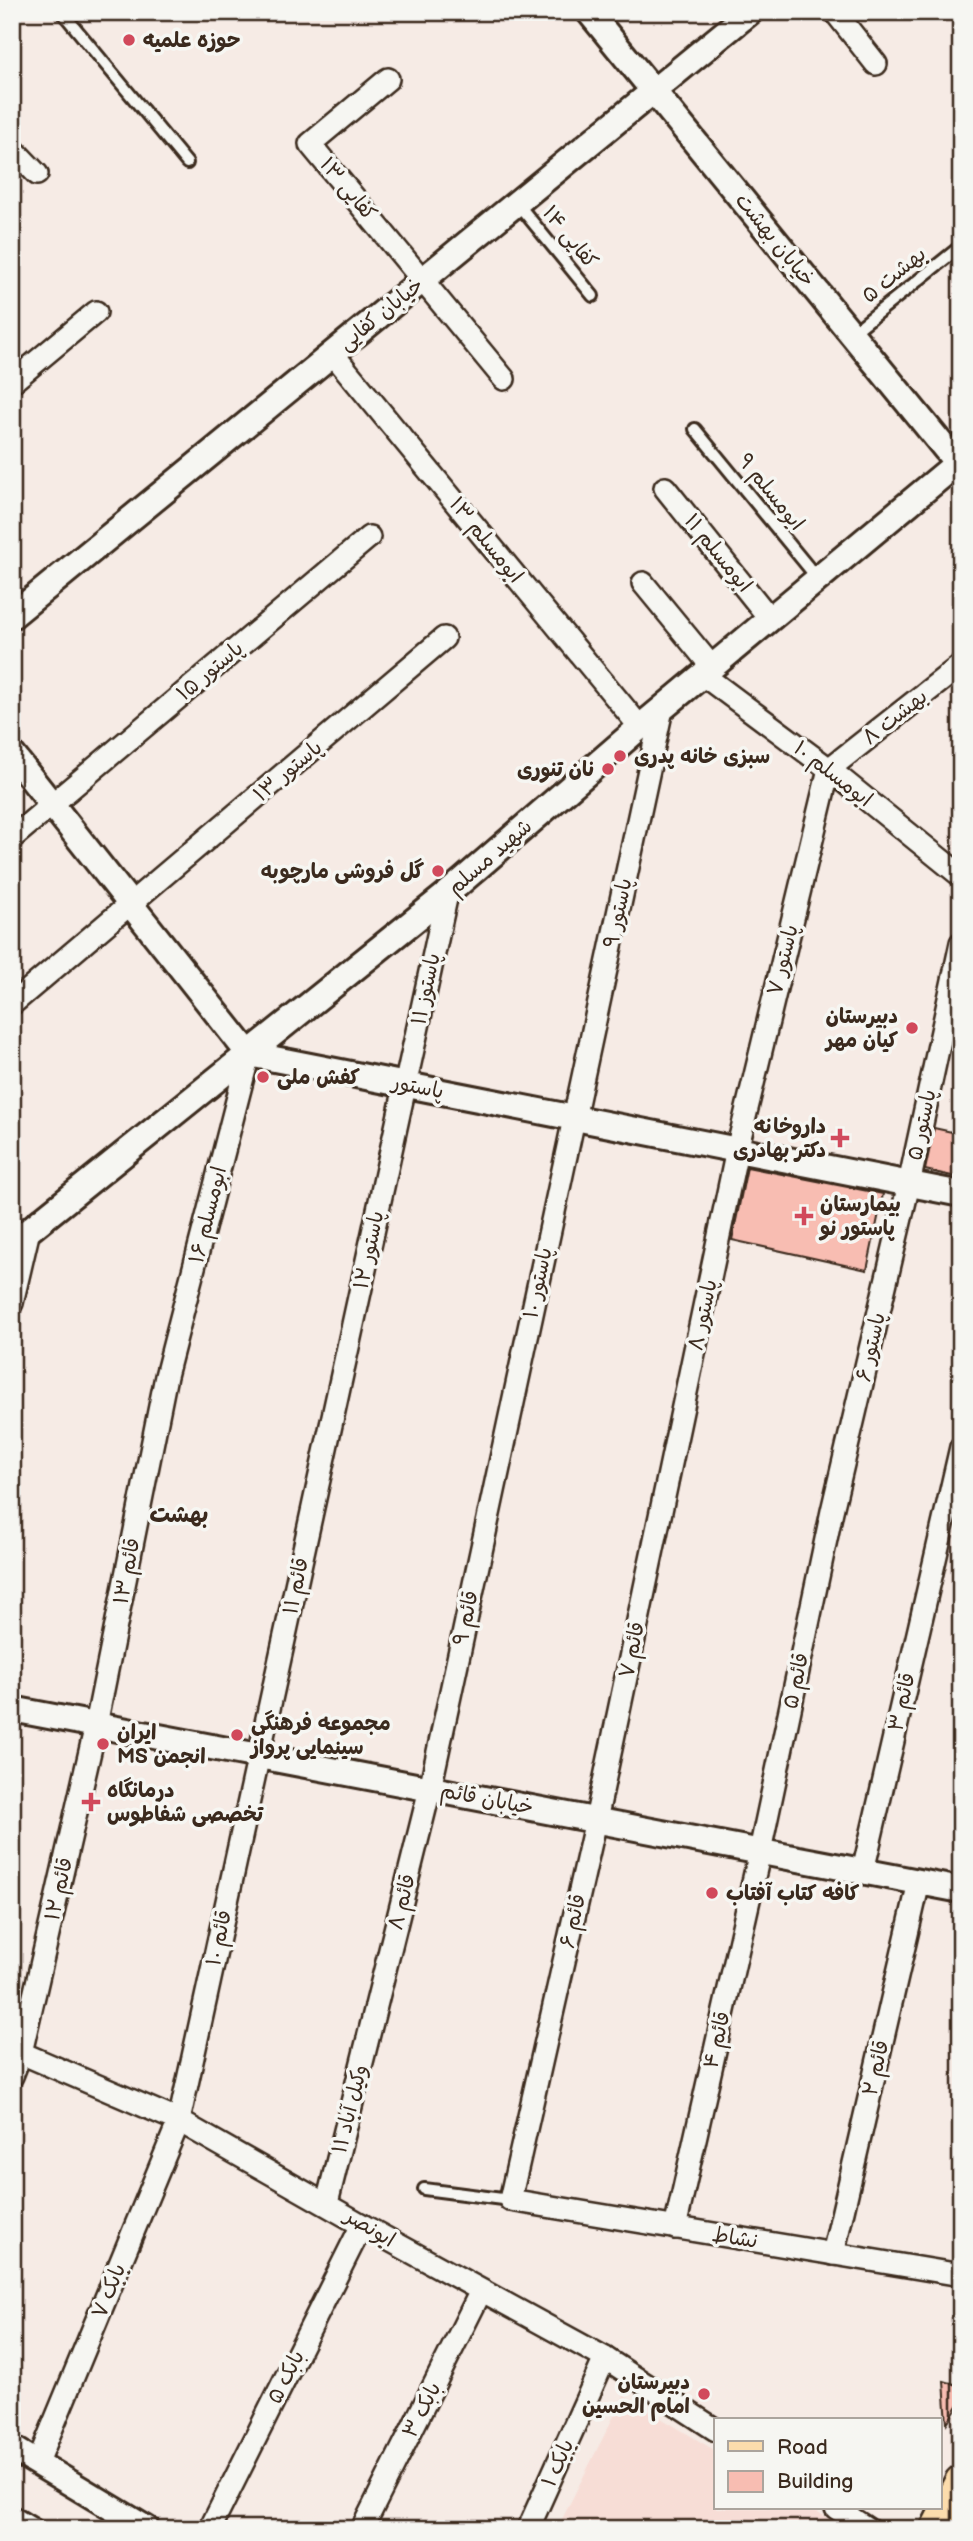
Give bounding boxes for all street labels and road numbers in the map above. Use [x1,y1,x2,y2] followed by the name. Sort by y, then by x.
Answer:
[314,152,382,226] street label: کفایی ۱۳
[730,188,820,292] street label: خیابان بهشت
[536,201,603,274] street label: کفایی ۱۴
[857,241,931,309] street label: بهشت ۵
[333,272,429,357] street label: خیابان کفایی
[730,448,810,537] street label: ابومسلم ۹
[441,492,528,590] street label: ابومسلم ۱۳
[676,509,757,599] street label: ابومسلم ۱۱
[171,636,249,706] street label: پاستور ۱۵
[857,684,933,750] street label: بهشت ۸
[248,735,328,807] street label: پاستور ۱۳
[787,736,877,815] street label: ابومسلم ۱۰
[443,814,539,903] street label: شهید مسلم
[598,876,638,950] street label: پاستور ۹
[762,922,804,998] street label: پاستور ۷
[406,951,446,1027] street label: پاستوز ۱۱
[388,1069,446,1104] street label: پاستور
[902,1087,942,1163] street label: پاستور ۵
[184,1164,235,1267] street label: ابومسلم ۱۶
[349,1209,389,1291] street label: پاستور ۱۲
[518,1245,558,1321] street label: پاستور ۱۰
[683,1277,723,1353] street label: پاستور ۸
[851,1310,891,1384] street label: پاستور ۶
[108,1536,149,1607] street label: قائم ۱۳
[278,1555,317,1617] street label: قائم ۱۱
[448,1588,487,1648] street label: قائم ۹
[614,1620,653,1681] street label: قائم ۷
[778,1651,817,1712] street label: قائم ۵
[883,1670,924,1734] street label: قائم ۳
[438,1778,536,1823] street label: خیابان قائم
[40,1855,81,1924] street label: قائم ۱۲
[383,1871,424,1933] street label: قائم ۸
[555,1891,594,1951] street label: قائم ۶
[201,1908,240,1969] street label: قائم ۱۰
[698,2009,739,2072] street label: قائم ۴
[857,2038,897,2099] street label: قائم ۲
[327,2062,373,2156] street label: وکیل آباد ۱۱
[338,2202,400,2253] street label: ابونصر
[710,2222,760,2254] street label: نشاط
[87,2260,131,2322] street label: بابک ۷
[262,2346,310,2408] street label: بابک ۵
[397,2378,447,2442] street label: بابک ۳
[536,2435,580,2491] street label: بابک ۱

